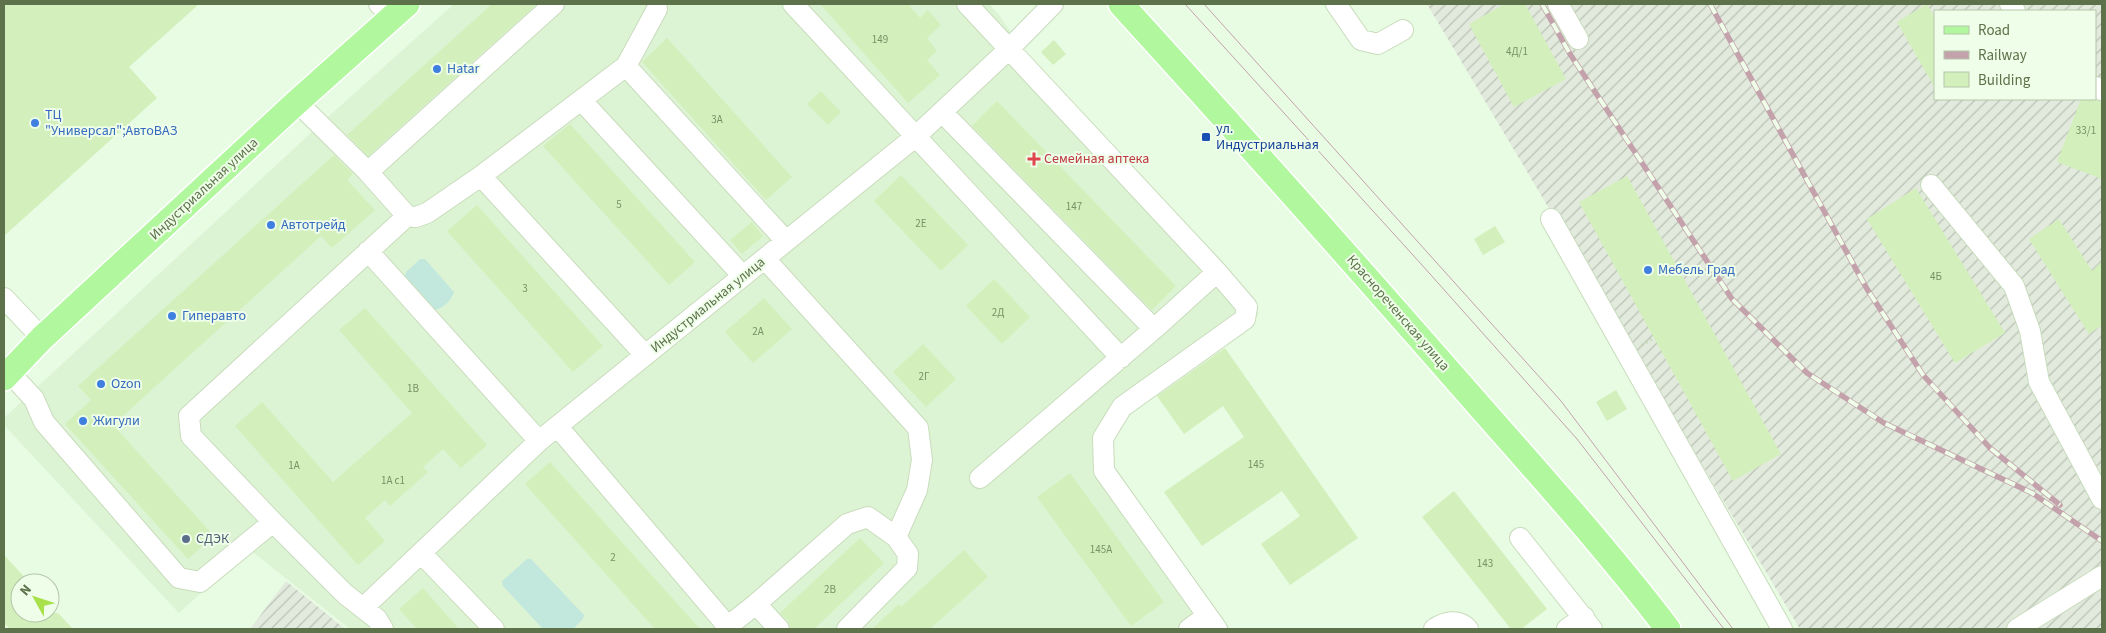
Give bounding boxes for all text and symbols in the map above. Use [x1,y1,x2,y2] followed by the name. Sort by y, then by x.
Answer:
[1934,10,2096,100] legend
[1978,20,2010,41] text: Road
[872,32,888,47] house number: 149
[1506,44,1528,59] house number: 4Д/1
[1978,45,2027,66] text: Railway
[447,59,479,79] place label: Hatar
[431,63,443,75] marker: Hatar
[1978,70,2031,91] text: Building
[45,105,178,141] place label: ТЦ "Универсал";АвтоВАЗ
[711,112,723,127] house number: 3А
[29,117,41,129] marker: ТЦ "Универсал";АвтоВАЗ
[1216,119,1319,155] place label: ул. Индустриальная
[2076,123,2096,138] house number: 33/1
[1200,131,1212,143] marker: ул. Индустриальная
[145,133,263,245] street label: Индустриальная улица
[1044,149,1149,169] place label: Семейная аптека
[1028,153,1040,165] marker: Семейная аптека
[616,197,622,212] house number: 5
[1066,199,1082,214] house number: 147
[281,215,346,235] place label: Автотрейд
[915,216,927,231] house number: 2Е
[265,219,277,231] marker: Автотрейд
[1342,251,1454,375] street label: Краснореченская улица
[646,252,770,358] street label: Индустриальная улица
[1658,260,1736,280] place label: Мебель Град
[1642,264,1654,276] marker: Мебель Град
[1930,269,1942,284] house number: 4Б
[522,281,528,296] house number: 3
[992,305,1004,320] house number: 2Д
[182,306,246,326] place label: Гиперавто
[166,310,178,322] marker: Гиперавто
[752,324,764,339] house number: 2А
[919,369,930,384] house number: 2Г
[111,374,141,394] place label: Ozon
[95,378,107,390] marker: Ozon
[407,381,419,396] house number: 1В
[93,411,140,431] place label: Жигули
[77,415,89,427] marker: Жигули
[1248,457,1264,472] house number: 145
[288,458,300,473] house number: 1А
[381,473,405,488] house number: 1А с1
[196,529,230,549] place label: СДЭК
[180,533,192,545] marker: СДЭК
[1090,542,1112,557] house number: 145А
[610,550,616,565] house number: 2
[1477,556,1493,571] house number: 143
[10,573,60,623] north arrow
[15,580,36,600] text: N
[824,582,836,597] house number: 2В

